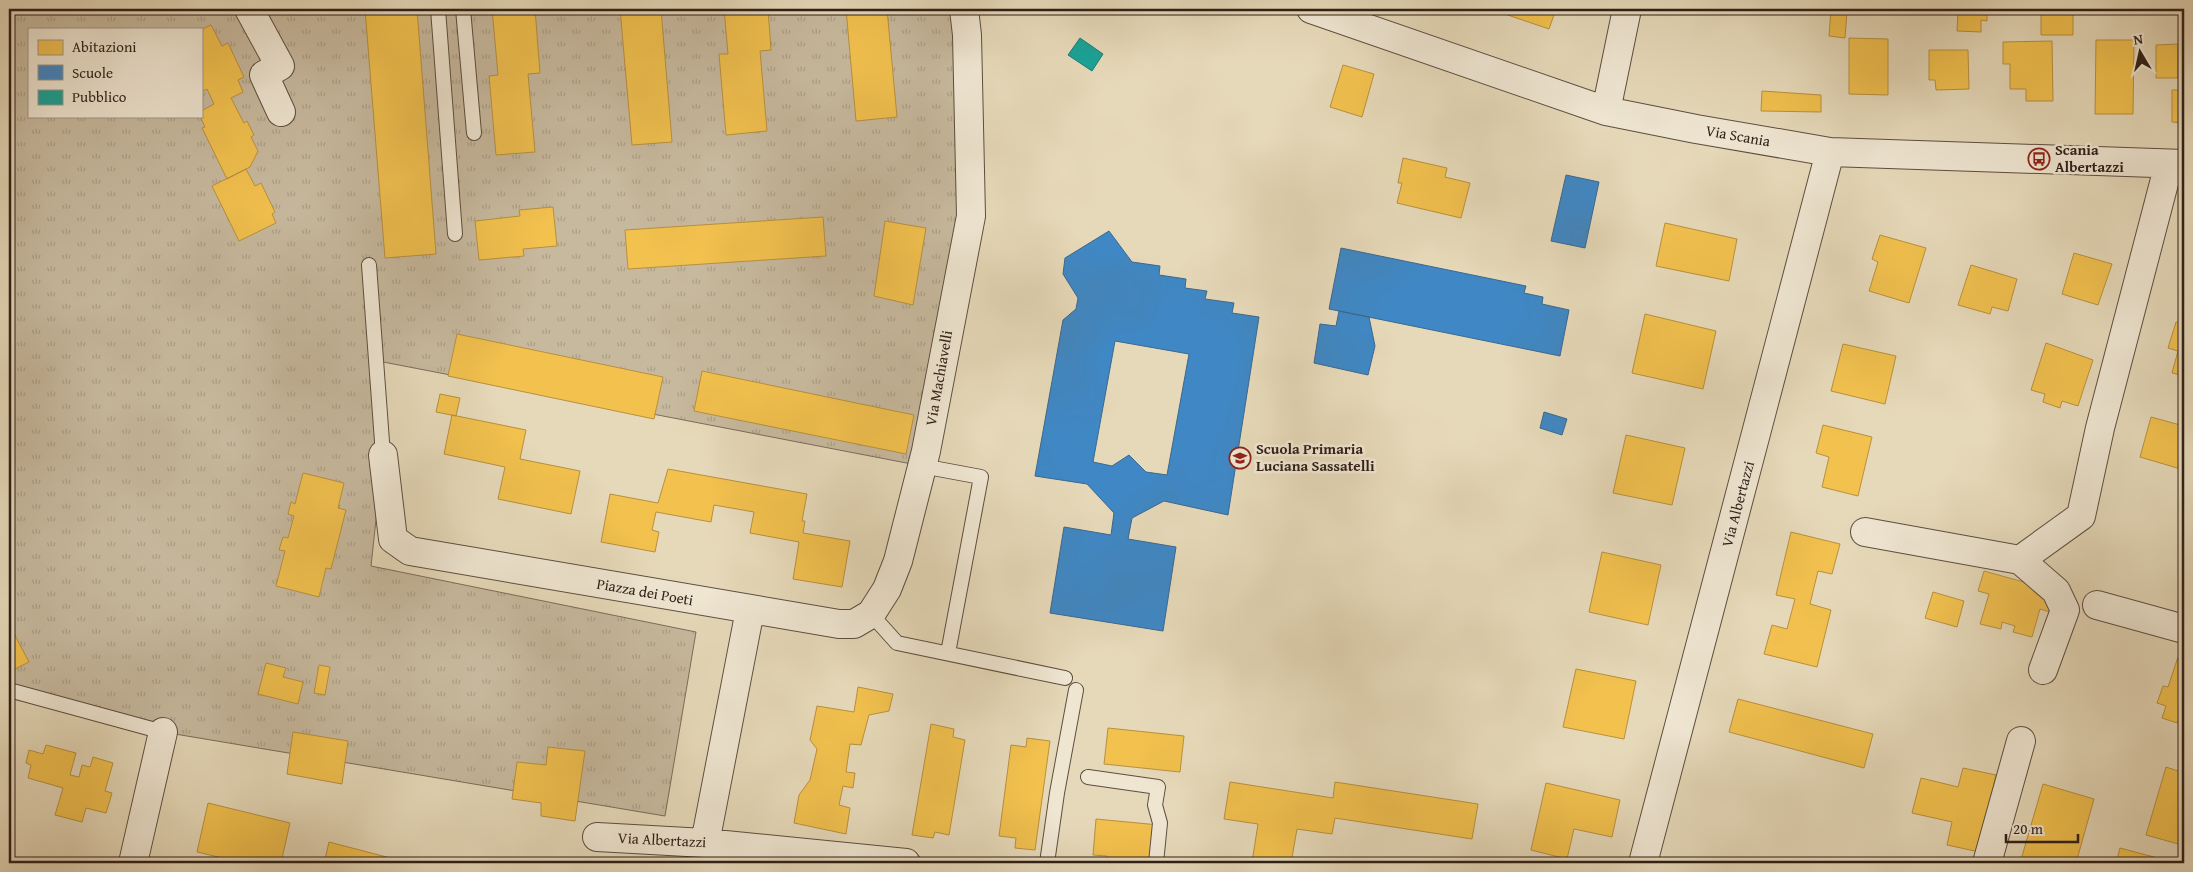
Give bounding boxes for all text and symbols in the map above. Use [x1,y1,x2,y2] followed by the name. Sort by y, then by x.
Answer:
[28,28,202,118] legend
[2116,28,2166,78] north arrow
[2132,28,2145,50] text: N
[72,36,137,57] text: Abitazioni
[72,62,113,83] text: Scuole
[72,86,127,107] text: Pubblico
[1704,120,1772,152] street label: Via Scania
[2055,139,2124,177] place label: Scania Albertazzi
[2027,147,2051,171] bus stop icon: Scania Albertazzi
[920,329,957,427] street label: Via Machiavelli
[1256,438,1375,476] place label: Scuola Primaria Luciana Sassatelli
[1228,446,1252,470] school or university icon: Scuola Primaria Luciana Sassatelli
[1716,458,1759,549] street label: Via Albertazzi
[595,573,695,610] street label: Piazza dei Poeti
[2006,812,2078,844] scale bar
[2013,818,2044,839] text: 20 m
[617,827,707,852] street label: Via Albertazzi

